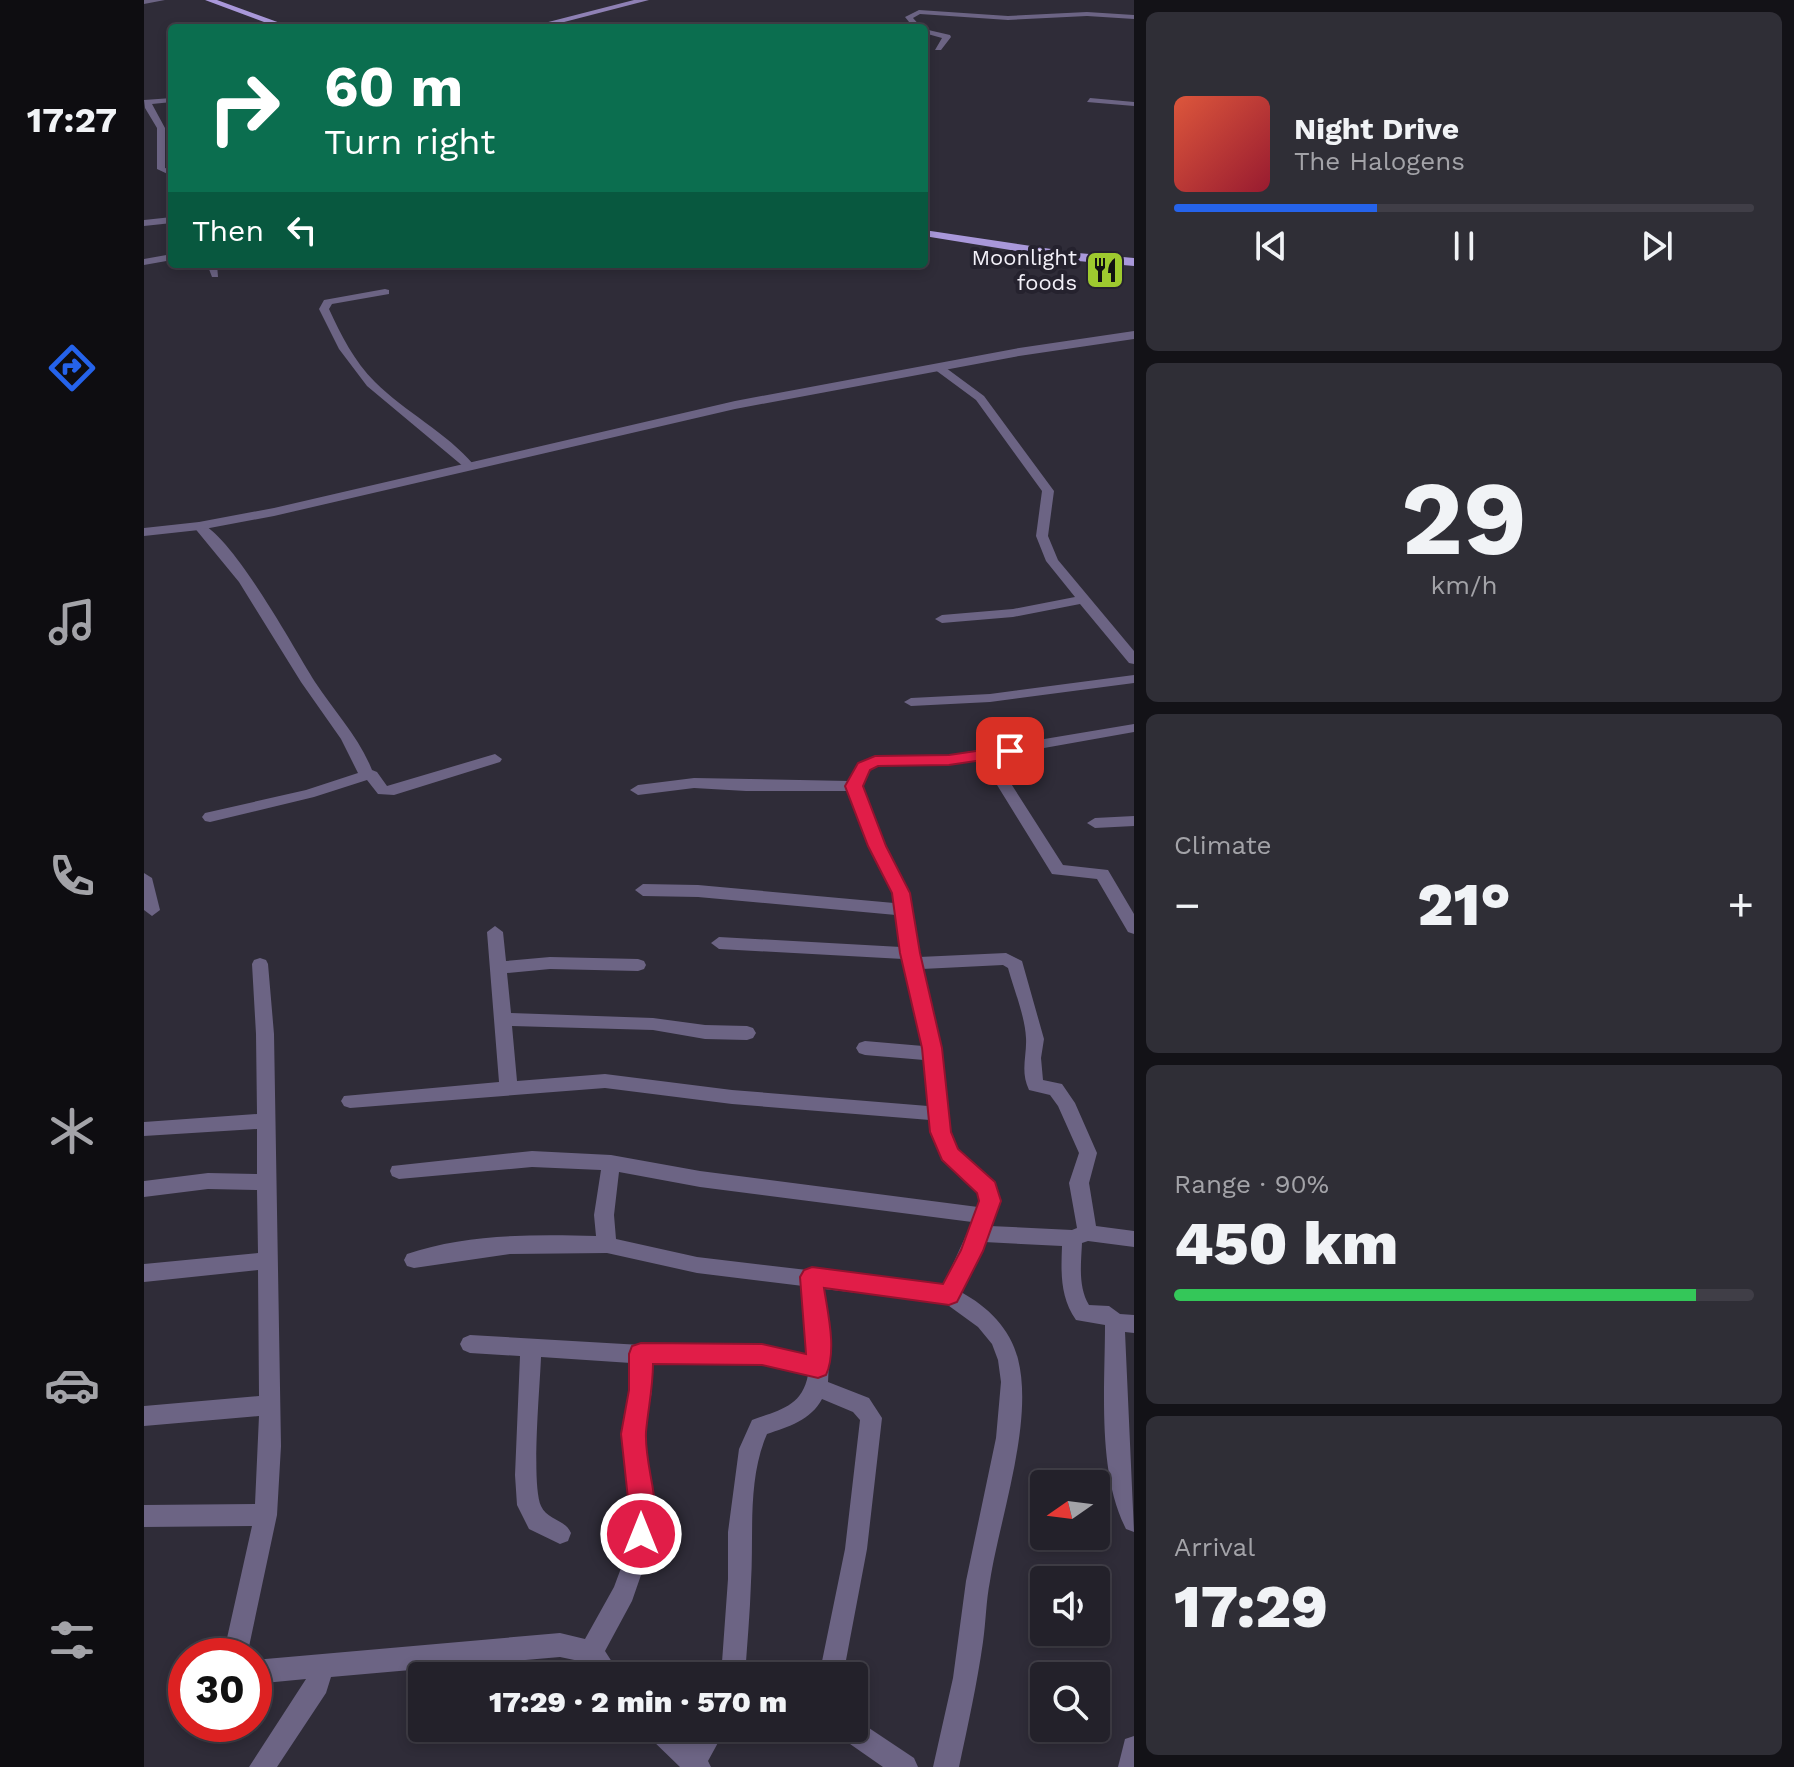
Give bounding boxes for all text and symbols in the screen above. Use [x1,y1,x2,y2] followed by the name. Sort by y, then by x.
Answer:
[324,54,463,120] text: 60 m
[192,56,296,160] icon: right
[27,99,117,141] text: 17:27
[1294,111,1459,146] text: Night Drive
[324,121,495,163] text: Turn right
[1294,146,1465,176] text: The Halogens
[280,208,324,252] icon: left
[192,213,264,248] text: Then
[1249,224,1293,268] icon: previous
[1442,224,1486,268] icon: pause
[1635,224,1679,268] icon: next
[971,245,1077,295] place label: Moonlight foods
[1084,249,1126,291] restaurant icon: Moonlight foods
[44,340,100,396] icon: directions
[1401,457,1527,579] text: 29
[1431,570,1497,600] text: km/h
[44,594,100,650] icon: music
[976,717,1044,785] pin
[988,729,1032,773] icon: arrive
[1174,830,1272,860] text: Climate
[44,848,100,904] icon: phone
[1417,869,1511,940] text: 21°
[1174,879,1201,931] text: −
[1727,879,1754,931] text: +
[44,1103,100,1159] icon: climate
[1174,1169,1329,1199] text: Range · 90%
[1174,1208,1398,1279] text: 450 km
[44,1357,100,1413] icon: car
[1030,1470,1110,1550] north arrow
[1030,1470,1110,1742] map controls
[599,1492,683,1576] position arrow
[1174,1532,1255,1562] text: Arrival
[1030,1566,1110,1646] button: sound
[1174,1571,1328,1642] text: 17:29
[44,1612,100,1668] icon: filters
[168,1638,272,1742] speed limit sign: 30
[1030,1662,1110,1742] button: search
[489,1684,787,1719] text: 17:29 · 2 min · 570 m

